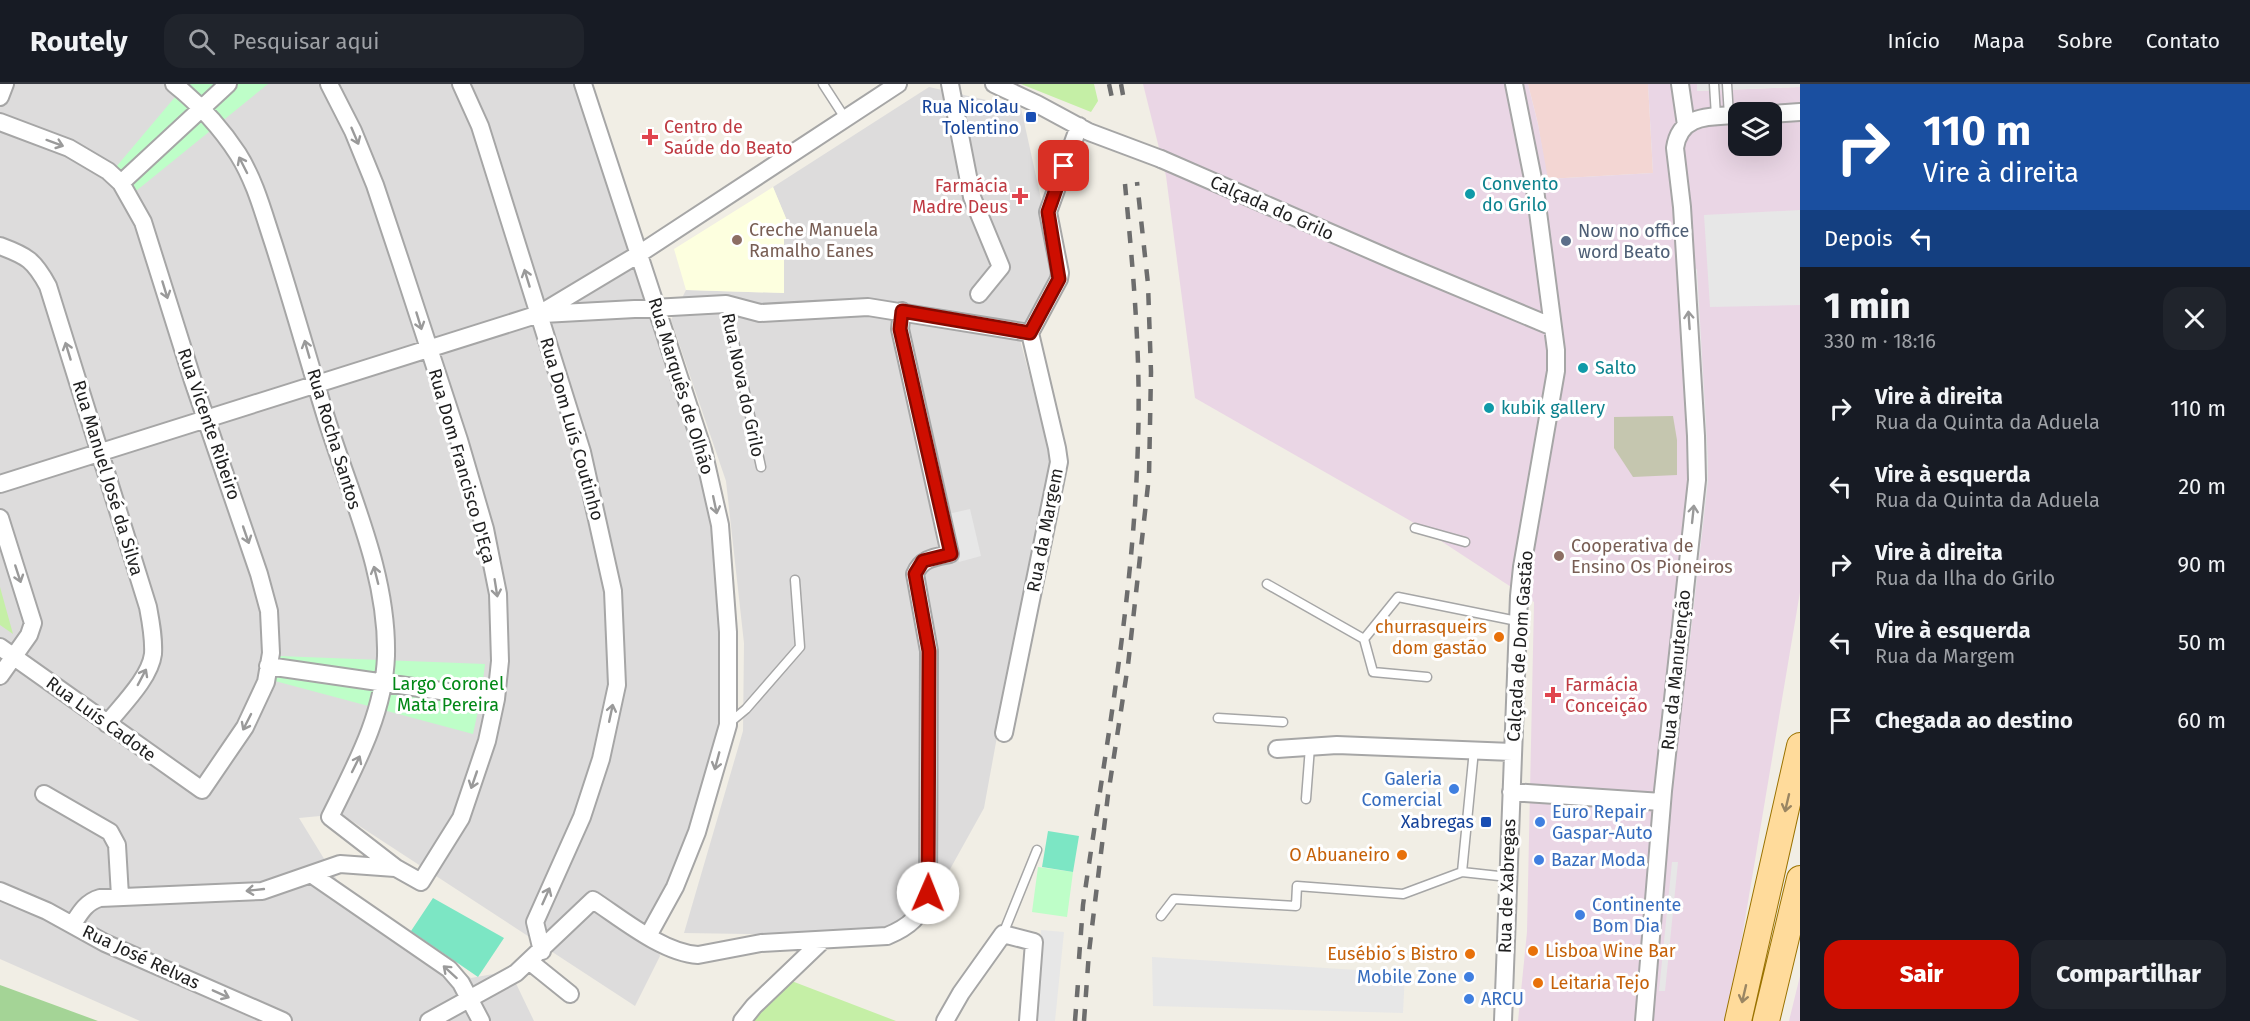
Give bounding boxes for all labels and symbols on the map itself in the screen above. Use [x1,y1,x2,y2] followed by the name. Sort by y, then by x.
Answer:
[921,96,1019,139] place label: Rua Nicolau Tolentino
[1024,110,1038,124] marker: Rua Nicolau Tolentino
[664,116,793,159] place label: Centro de Saúde do Beato
[350,127,361,145] one-way arrow
[641,128,659,146] marker: Centro de Saúde do Beato
[45,138,64,149] one-way arrow
[1038,140,1089,191] pin
[237,156,249,174] one-way arrow
[1207,171,1337,245] street label: Calçada do Grilo
[1482,173,1559,216] place label: Convento do Grilo
[912,175,1008,218] place label: Farmácia Madre Deus
[1463,187,1477,201] marker: Convento do Grilo
[1013,189,1027,203] marker: Farmácia Madre Deus
[749,219,878,262] place label: Creche Manuela Ramalho Eanes
[1578,220,1689,263] place label: Now no office word Beato
[730,233,744,247] marker: Creche Manuela Ramalho Eanes
[1559,234,1573,248] marker: Now no office word Beato
[521,269,532,288] one-way arrow
[160,280,171,299] one-way arrow
[644,295,718,477] street label: Rua Marquês de Olhão
[1683,310,1694,330] one-way arrow
[414,311,425,330] one-way arrow
[717,311,769,459] street label: Rua Nova do Grilo
[535,335,609,523] street label: Rua Dom Luís Coutinho
[300,340,312,359] one-way arrow
[62,342,73,361] one-way arrow
[173,345,245,503] street label: Rua Vicente Ribeiro
[1595,357,1636,379] place label: Salto
[1576,361,1590,375] marker: Salto
[302,366,366,512] street label: Rua Rocha Santos
[424,366,500,566] street label: Rua Dom Francisco D'Eça
[68,378,148,578] street label: Rua Manuel José da Silva
[1501,397,1605,419] place label: kubik gallery
[1482,401,1496,415] marker: kubik gallery
[1022,466,1068,594] street label: Rua da Margem
[710,495,722,514] one-way arrow
[1688,505,1699,525] one-way arrow
[241,525,252,544] one-way arrow
[1571,535,1733,578] place label: Cooperativa de Ensino Os Pioneiros
[1502,549,1538,743] street label: Calçada de Dom Gastão
[1552,549,1566,563] marker: Cooperativa de Ensino Os Pioneiros
[13,564,24,583] one-way arrow
[370,566,382,585] one-way arrow
[491,578,502,598] one-way arrow
[1657,589,1695,751] street label: Rua da Manutenção
[1375,616,1487,659] place label: churrasqueirs dom gastão
[1492,630,1506,644] marker: churrasqueirs dom gastão
[137,669,148,687] one-way arrow
[42,672,160,766] street label: Rua Luís Cadote
[392,673,504,716] park label: Largo Coronel Mata Pereira
[1565,674,1648,717] place label: Farmácia Conceição
[1546,688,1560,702] marker: Farmácia Conceição
[606,703,617,723] one-way arrow
[241,713,253,730] one-way arrow
[711,751,722,770] one-way arrow
[350,756,362,774] one-way arrow
[1362,768,1442,811] place label: Galeria Comercial
[467,770,478,789] one-way arrow
[1447,782,1461,796] marker: Galeria Comercial
[1781,793,1792,813] one-way arrow
[1552,801,1653,844] place label: Euro Repair Gaspar-Auto
[1401,811,1474,833] place label: Xabregas
[1479,815,1493,829] marker: Xabregas
[1533,815,1547,829] marker: Euro Repair Gaspar-Auto
[1494,818,1520,954] street label: Rua de Xabregas
[1289,844,1390,866] place label: O Abuaneiro
[1395,848,1409,862] marker: O Abuaneiro
[1551,849,1646,871] place label: Bazar Moda
[1532,853,1546,867] marker: Bazar Moda
[896,861,960,925] position arrow
[246,885,266,896] one-way arrow
[541,887,553,905] one-way arrow
[1592,894,1681,937] place label: Continente Bom Dia
[1573,908,1587,922] marker: Continente Bom Dia
[79,920,203,994] street label: Rua José Relvas
[1545,940,1676,962] place label: Lisboa Wine Bar
[1327,943,1458,965] place label: Eusébio´s Bistro
[1526,944,1540,958] marker: Lisboa Wine Bar
[1463,947,1477,961] marker: Eusébio´s Bistro
[443,965,458,979] one-way arrow
[1357,966,1457,988] place label: Mobile Zone
[1462,970,1476,984] marker: Mobile Zone
[1550,972,1650,994] place label: Leitaria Tejo
[1531,976,1545,990] marker: Leitaria Tejo
[1738,984,1750,1003] one-way arrow
[1481,988,1524,1010] place label: ARCU
[212,989,230,1000] one-way arrow
[1462,992,1476,1006] marker: ARCU

